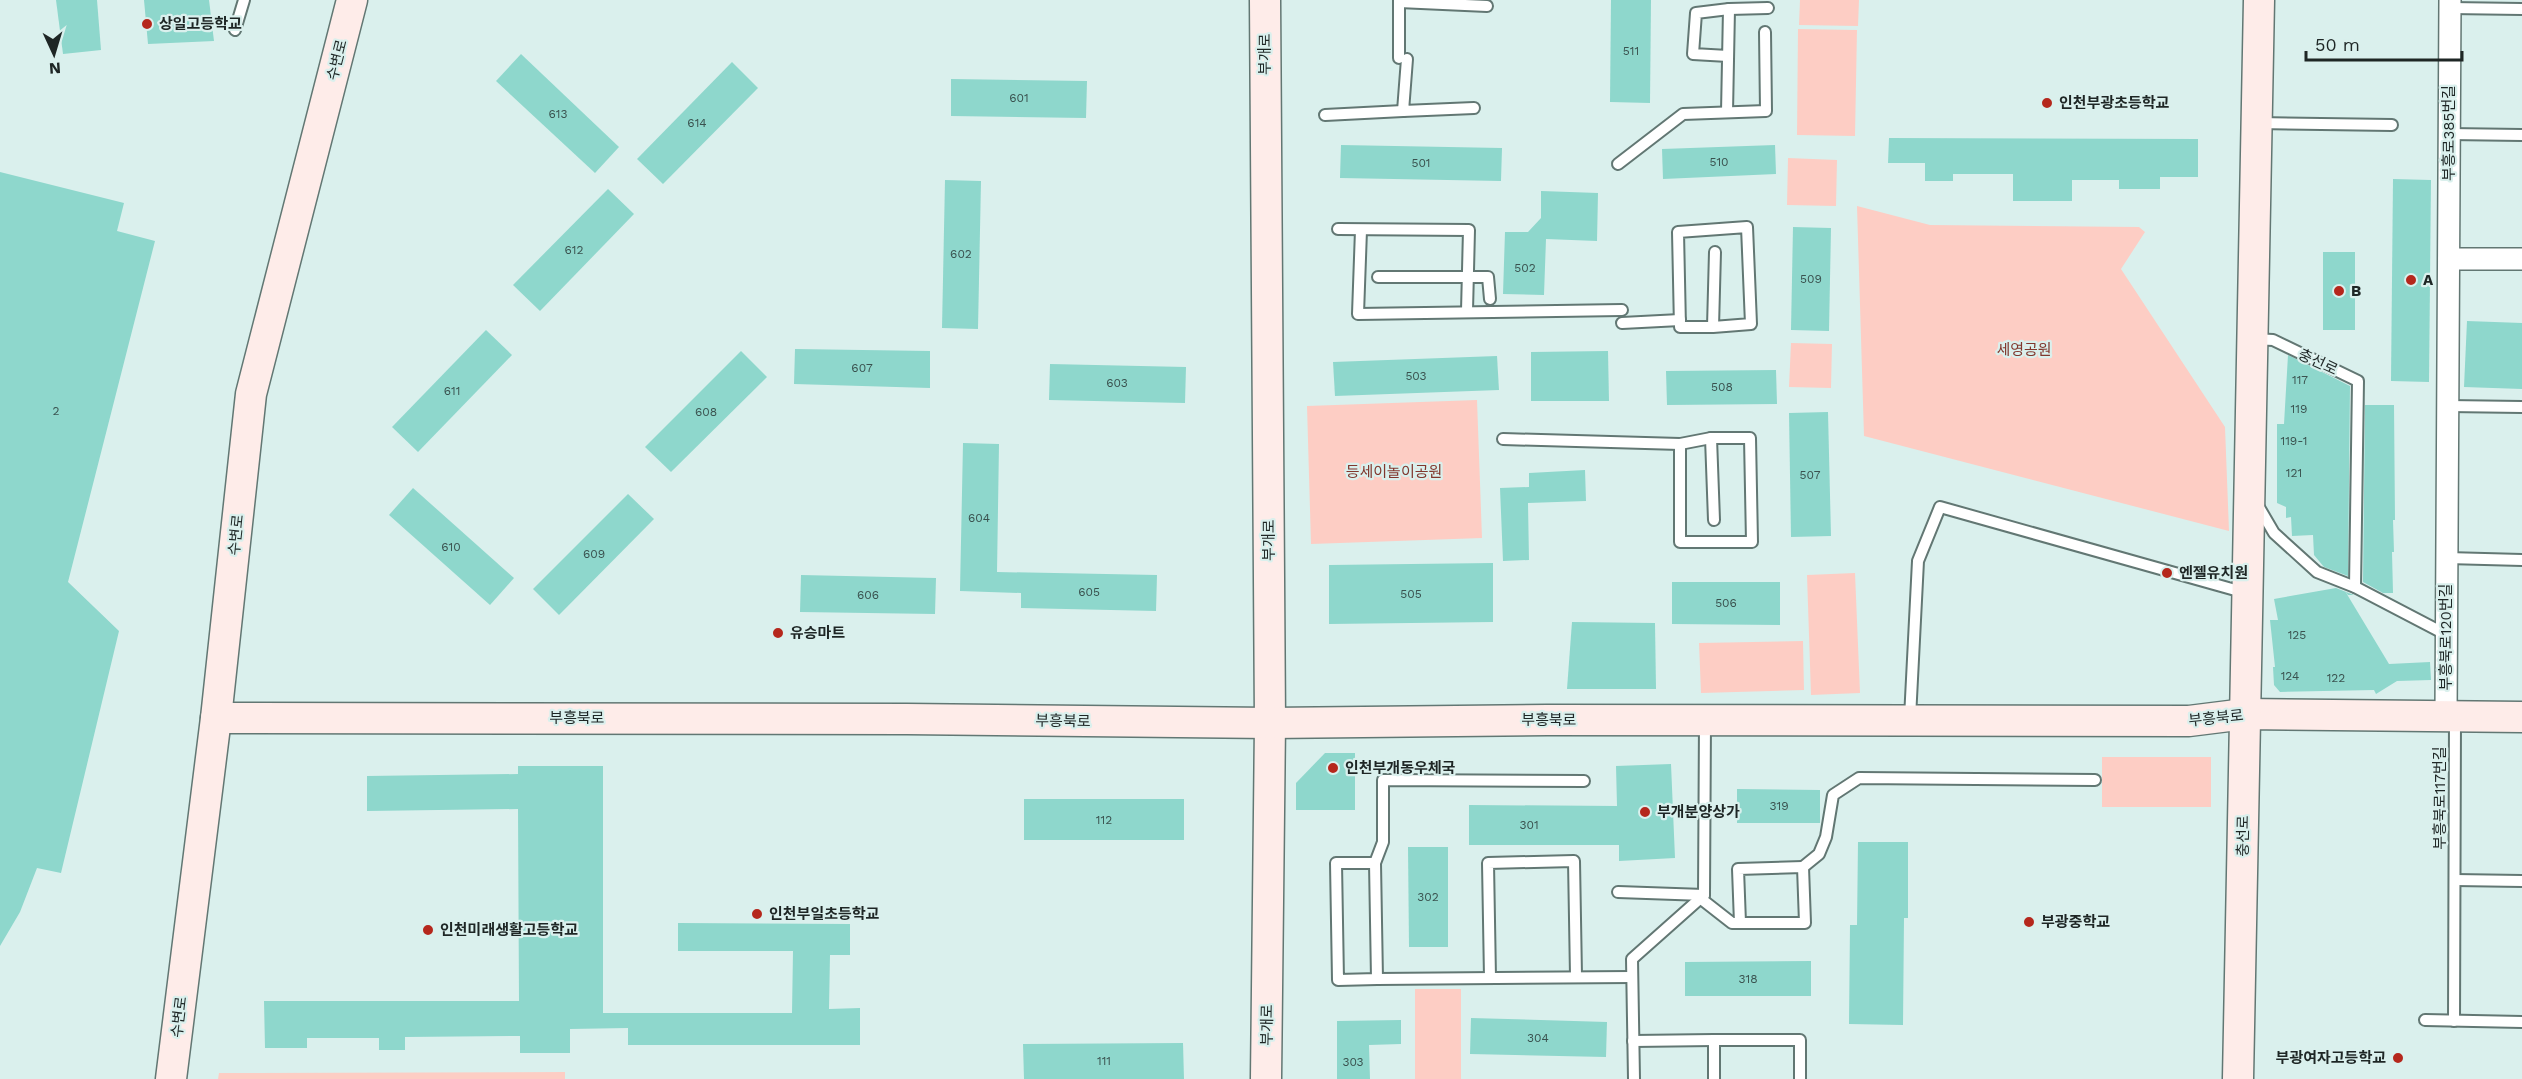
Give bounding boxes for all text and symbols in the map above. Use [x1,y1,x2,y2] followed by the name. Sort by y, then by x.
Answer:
[159,15,242,33] place label: 상일고등학교
[140,17,154,31] marker: 상일고등학교
[24,24,84,84] north arrow
[2306,24,2462,62] scale bar
[1256,33,1274,75] street label: 부개로
[2315,34,2360,55] text: 50 m
[323,38,351,82] street label: 수변로
[1623,44,1639,58] house number: 511
[48,59,62,78] text: N
[2440,85,2458,181] street label: 부흥로385번길
[1009,91,1029,105] house number: 601
[2059,94,2170,112] place label: 인천부광초등학교
[2040,96,2054,110] marker: 인천부광초등학교
[549,107,567,121] house number: 613
[687,116,707,130] house number: 614
[1709,155,1729,169] house number: 510
[1411,156,1431,170] house number: 501
[565,243,583,257] house number: 612
[950,247,972,261] house number: 602
[1514,261,1536,275] house number: 502
[2423,271,2434,289] place label: A
[1800,272,1822,286] house number: 509
[2404,273,2418,287] marker: A
[2351,282,2361,300] place label: B
[2332,284,2346,298] marker: B
[1996,341,2052,359] park label: 세영공원
[2295,345,2341,379] street label: 충선로
[851,361,873,375] house number: 607
[1405,369,1427,383] house number: 503
[2292,373,2308,387] house number: 117
[1106,376,1128,390] house number: 603
[1711,380,1733,394] house number: 508
[444,384,460,398] house number: 611
[2291,402,2307,416] house number: 119
[53,404,60,418] house number: 2
[695,405,717,419] house number: 608
[2280,434,2308,448] house number: 119-1
[1346,463,1442,481] park label: 등세이놀이공원
[2286,466,2302,480] house number: 121
[1800,468,1821,482] house number: 507
[968,511,990,525] house number: 604
[225,513,247,557] street label: 수변로
[1260,519,1278,561] street label: 부개로
[441,540,461,554] house number: 610
[583,547,605,561] house number: 609
[2179,564,2248,582] place label: 엔젤유치원
[2160,566,2174,580] marker: 엔젤유치원
[2437,584,2455,690] street label: 부흥북로120번길
[1078,585,1100,599] house number: 605
[1400,587,1422,601] house number: 505
[857,588,879,602] house number: 606
[1715,596,1737,610] house number: 506
[790,624,845,642] place label: 유승마트
[771,626,785,640] marker: 유승마트
[2288,628,2306,642] house number: 125
[2281,669,2299,683] house number: 124
[2327,671,2345,685] house number: 122
[2188,706,2244,730] street label: 부흥북로
[549,709,605,727] street label: 부흥북로
[1521,711,1577,729] street label: 부흥북로
[1035,712,1091,730] street label: 부흥북로
[2431,747,2449,849] street label: 부흥북로117번길
[1345,759,1456,777] place label: 인천부개동우체국
[1326,761,1340,775] marker: 인천부개동우체국
[1769,799,1789,813] house number: 319
[1657,803,1740,821] place label: 부개분양상가
[1638,805,1652,819] marker: 부개분양상가
[1096,813,1112,827] house number: 112
[2234,815,2252,857] street label: 충선로
[1519,818,1539,832] house number: 301
[1417,890,1439,904] house number: 302
[769,905,880,923] place label: 인천부일초등학교
[750,907,764,921] marker: 인천부일초등학교
[2041,913,2110,931] place label: 부광중학교
[2022,915,2036,929] marker: 부광중학교
[440,921,578,939] place label: 인천미래생활고등학교
[421,923,435,937] marker: 인천미래생활고등학교
[1738,972,1758,986] house number: 318
[168,995,190,1039] street label: 수변로
[1258,1004,1276,1046] street label: 부개로
[1527,1031,1549,1045] house number: 304
[2276,1049,2386,1067] place label: 부광여자고등학교
[2391,1051,2405,1065] marker: 부광여자고등학교
[1097,1054,1111,1068] house number: 111
[1342,1055,1364,1069] house number: 303

